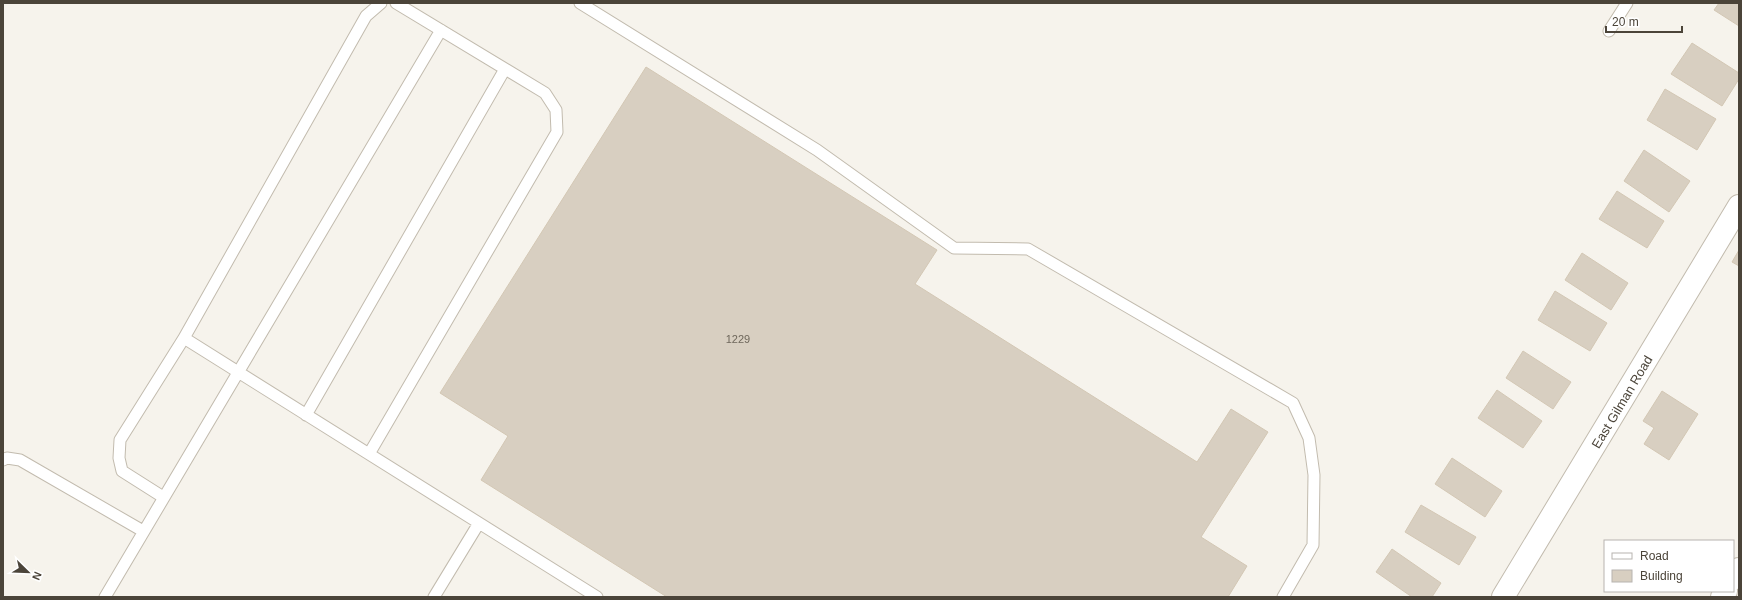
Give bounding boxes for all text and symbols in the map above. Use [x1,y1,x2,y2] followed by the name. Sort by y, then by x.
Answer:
[1606,8,1682,34] scale bar
[1612,15,1639,29] text: 20 m
[726,333,750,345] house number: 1229
[1588,353,1656,451] street label: East Gilman Road
[1604,540,1734,592] legend
[1640,549,1669,563] text: Road
[8,552,48,592] north arrow
[1640,569,1683,583] text: Building
[30,570,44,582] text: N

